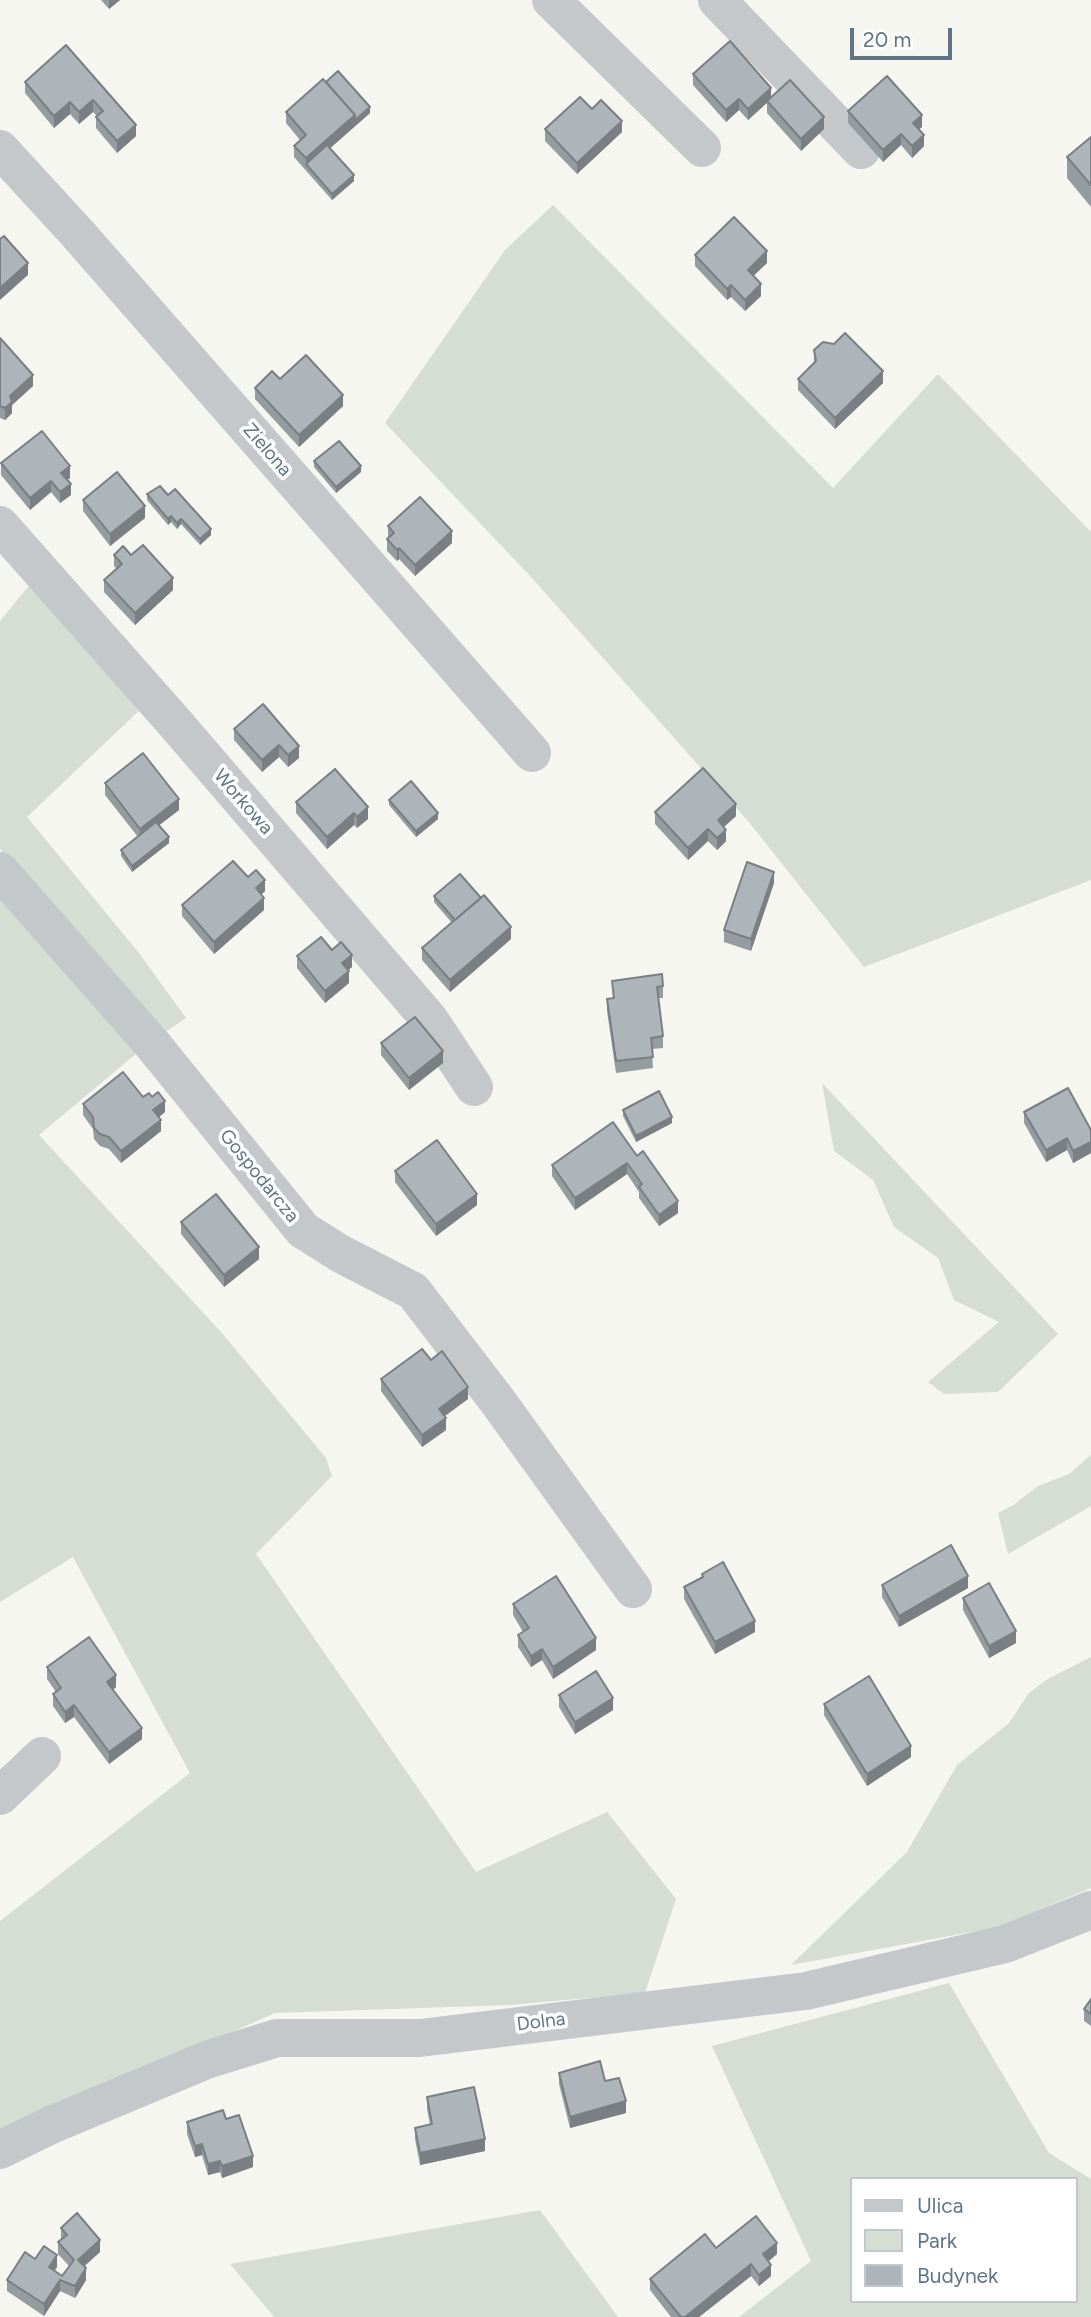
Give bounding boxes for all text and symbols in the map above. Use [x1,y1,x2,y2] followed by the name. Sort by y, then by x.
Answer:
[853,14,954,58] scale bar
[863,27,911,52] text: 20 m
[238,419,296,481] street label: Zielona
[208,765,278,839] street label: Workowa
[215,1125,303,1227] street label: Gospodarcza
[516,2008,566,2036] street label: Dolna
[850,2177,1077,2303] legend
[917,2193,963,2218] text: Ulica
[917,2228,957,2253] text: Park
[917,2263,998,2288] text: Budynek

